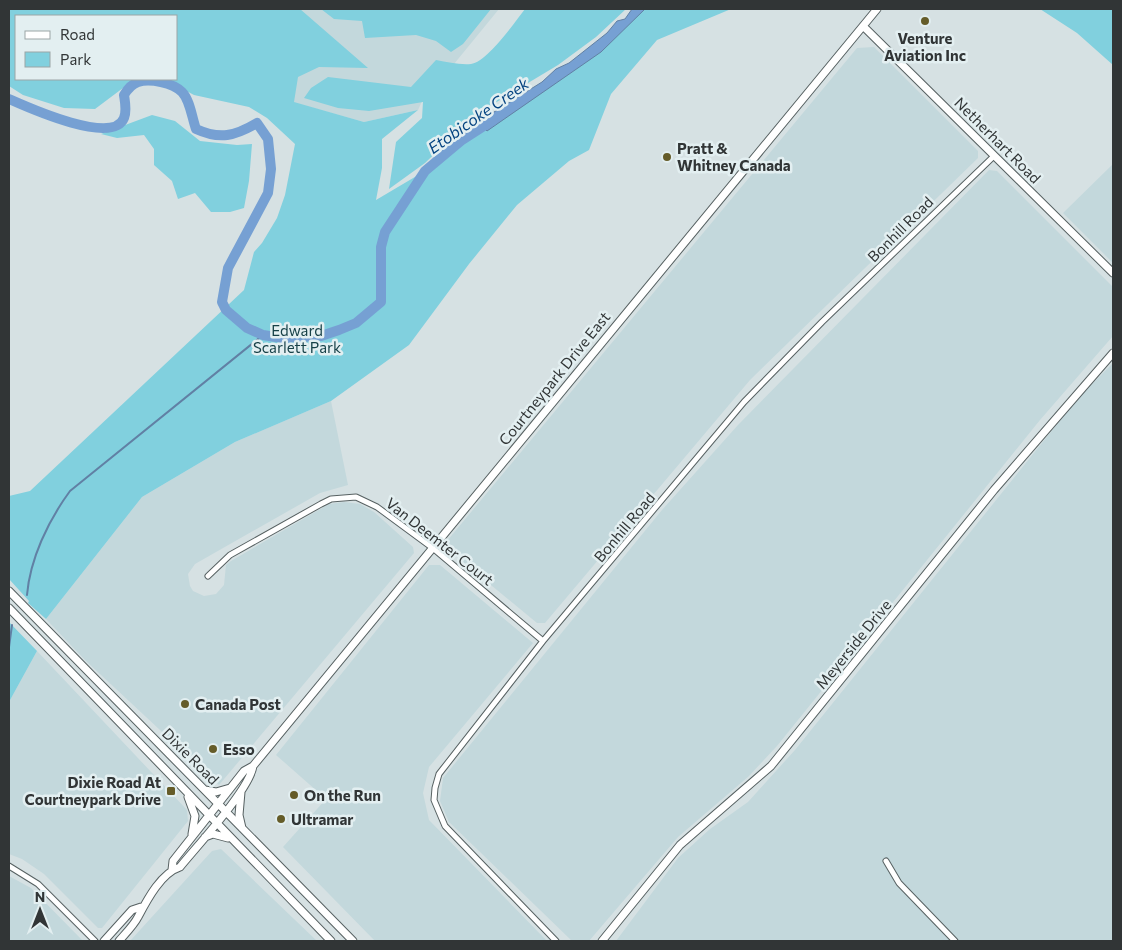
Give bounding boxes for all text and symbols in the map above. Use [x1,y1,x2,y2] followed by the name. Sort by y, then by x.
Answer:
[15,15,178,80] legend
[919,15,931,27] marker: Venture Aviation Inc
[60,25,95,43] text: Road
[884,29,966,64] place label: Venture Aviation Inc
[60,50,91,68] text: Park
[424,73,532,157] water label: Etobicoke Creek
[951,93,1045,187] street label: Netherhart Road
[677,139,791,174] place label: Pratt & Whitney Canada
[661,151,673,163] marker: Pratt & Whitney Canada
[864,193,936,265] street label: Bonhill Road
[495,308,613,448] street label: Courtneypark Drive East
[253,321,341,356] park label: Edward Scarlett Park
[590,489,658,565] street label: Bonhill Road
[383,493,497,589] street label: Van Deemter Court
[812,596,895,692] street label: Meyerside Drive
[195,695,281,713] place label: Canada Post
[179,698,191,710] marker: Canada Post
[159,724,223,788] street label: Dixie Road
[223,740,255,758] place label: Esso
[207,743,219,755] marker: Esso
[25,773,161,808] place label: Dixie Road At Courtneypark Drive
[165,785,177,797] marker: Dixie Road At Courtneypark Drive
[304,786,381,804] place label: On the Run
[288,789,300,801] marker: On the Run
[291,810,353,828] place label: Ultramar
[275,813,287,825] marker: Ultramar
[15,885,65,935] north arrow
[35,888,45,905] text: N

